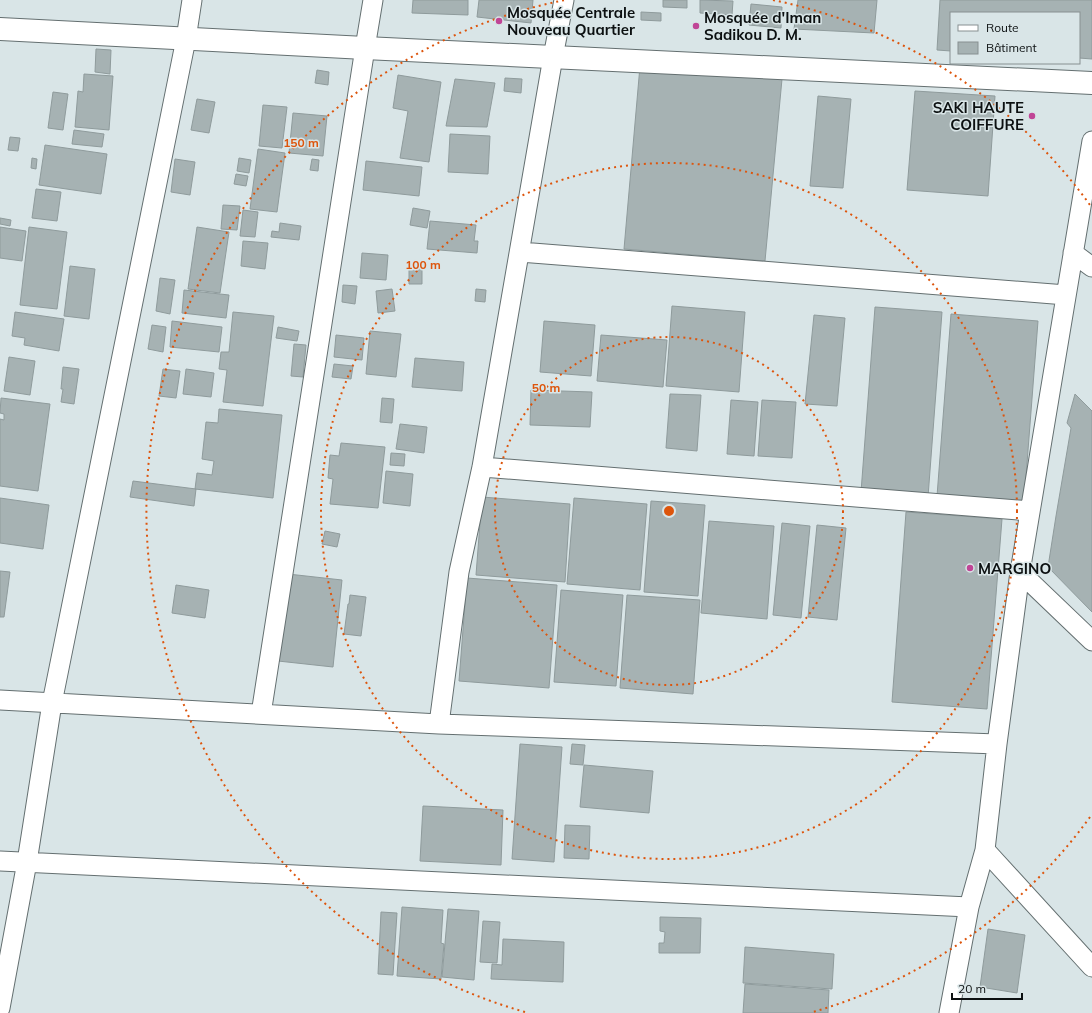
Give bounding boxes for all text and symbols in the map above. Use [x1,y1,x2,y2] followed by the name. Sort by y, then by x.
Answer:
[507,3,635,39] place label: Mosquée Centrale Nouveau Quartier
[704,8,821,44] place label: Mosquée d'Iman Sadikou D. M.
[950,12,1080,64] legend
[494,16,504,26] marker: Mosquée Centrale Nouveau Quartier
[986,20,1019,35] text: Route
[691,21,701,31] marker: Mosquée d'Iman Sadikou D. M.
[986,40,1037,55] text: Bâtiment
[933,98,1024,134] place label: SAKI HAUTE COIFFURE
[1027,111,1037,121] marker: SAKI HAUTE COIFFURE
[283,135,319,150] text: 150 m
[405,257,441,272] text: 100 m
[532,380,560,395] text: 50 m
[662,504,676,518] centre of rings
[978,559,1051,578] place label: MARGINO
[965,563,975,573] marker: MARGINO
[952,975,1022,1001] scale bar
[958,981,986,996] text: 20 m

